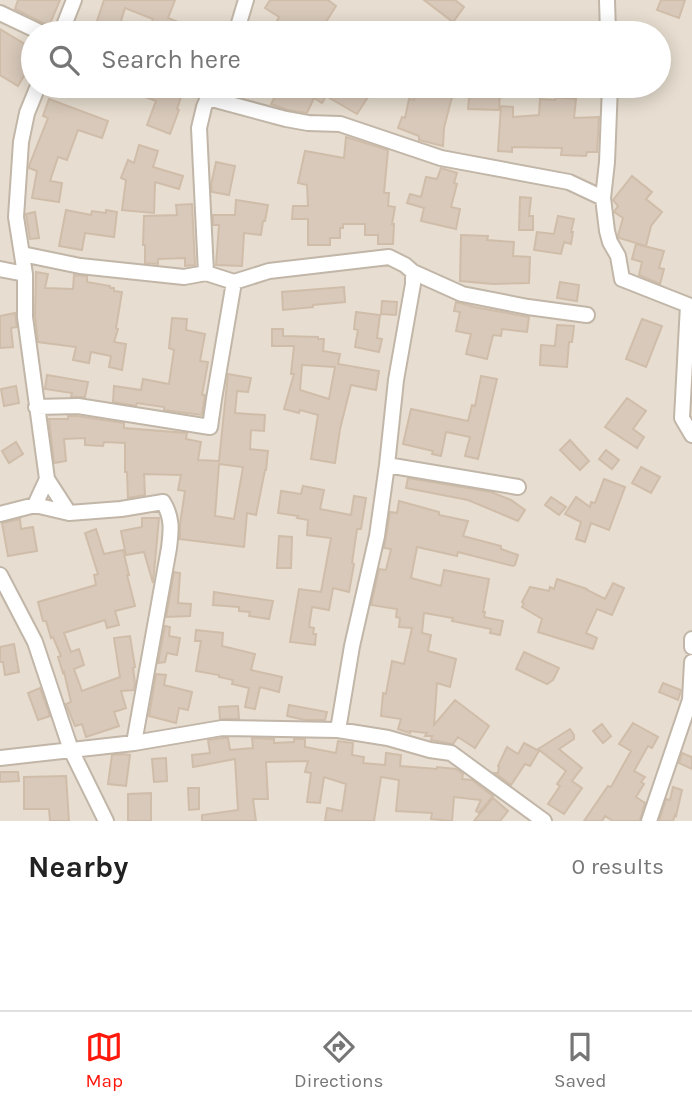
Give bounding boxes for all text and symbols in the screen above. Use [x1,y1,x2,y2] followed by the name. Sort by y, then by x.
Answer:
[21,21,671,98] search box
[45,41,83,79] icon: search
[101,44,241,75] text: Search here
[28,849,128,885] text: Nearby
[572,853,664,880] text: 0 results
[85,1028,123,1092] tab: Map
[294,1028,383,1092] tab: Directions
[554,1028,607,1092] tab: Saved

